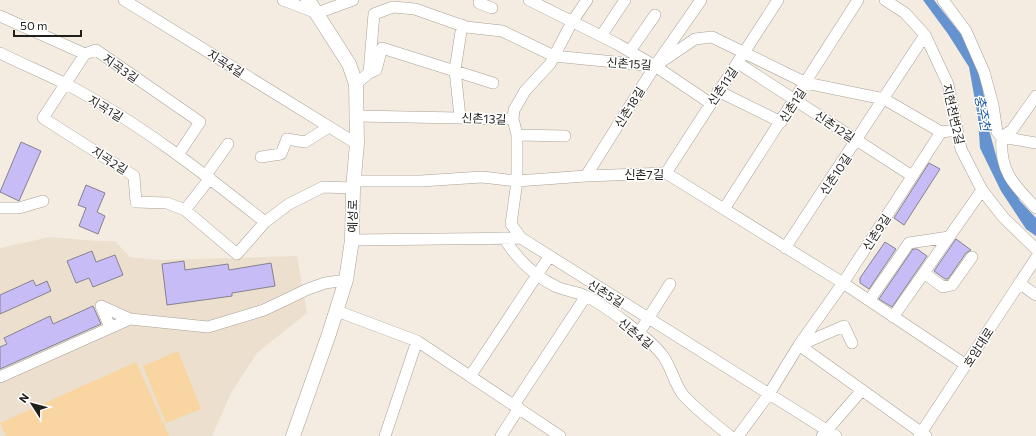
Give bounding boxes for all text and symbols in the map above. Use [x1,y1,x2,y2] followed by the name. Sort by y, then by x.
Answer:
[14,12,81,38] scale bar
[20,18,48,32] text: 50 m
[205,46,247,80] street label: 지곡4길
[101,51,141,85] street label: 지곡3길
[606,54,652,72] street label: 신촌15길
[704,64,740,108] street label: 신촌11길
[940,82,968,146] street label: 지현천변2길
[611,84,647,130] street label: 신촌18길
[776,85,808,125] street label: 신촌1길
[86,92,126,124] street label: 지곡1길
[972,94,994,133] water label: 충주천
[812,108,858,144] street label: 신촌12길
[461,110,507,126] street label: 신촌13길
[90,143,130,177] street label: 지곡2길
[816,151,854,197] street label: 신촌10길
[624,167,664,181] street label: 신촌7길
[345,199,359,233] street label: 예성로
[859,211,893,253] street label: 신촌9길
[585,276,627,310] street label: 신촌5길
[616,315,656,351] street label: 신촌4길
[960,325,996,369] street label: 호암대로
[12,384,52,424] north arrow
[16,391,31,405] text: N

